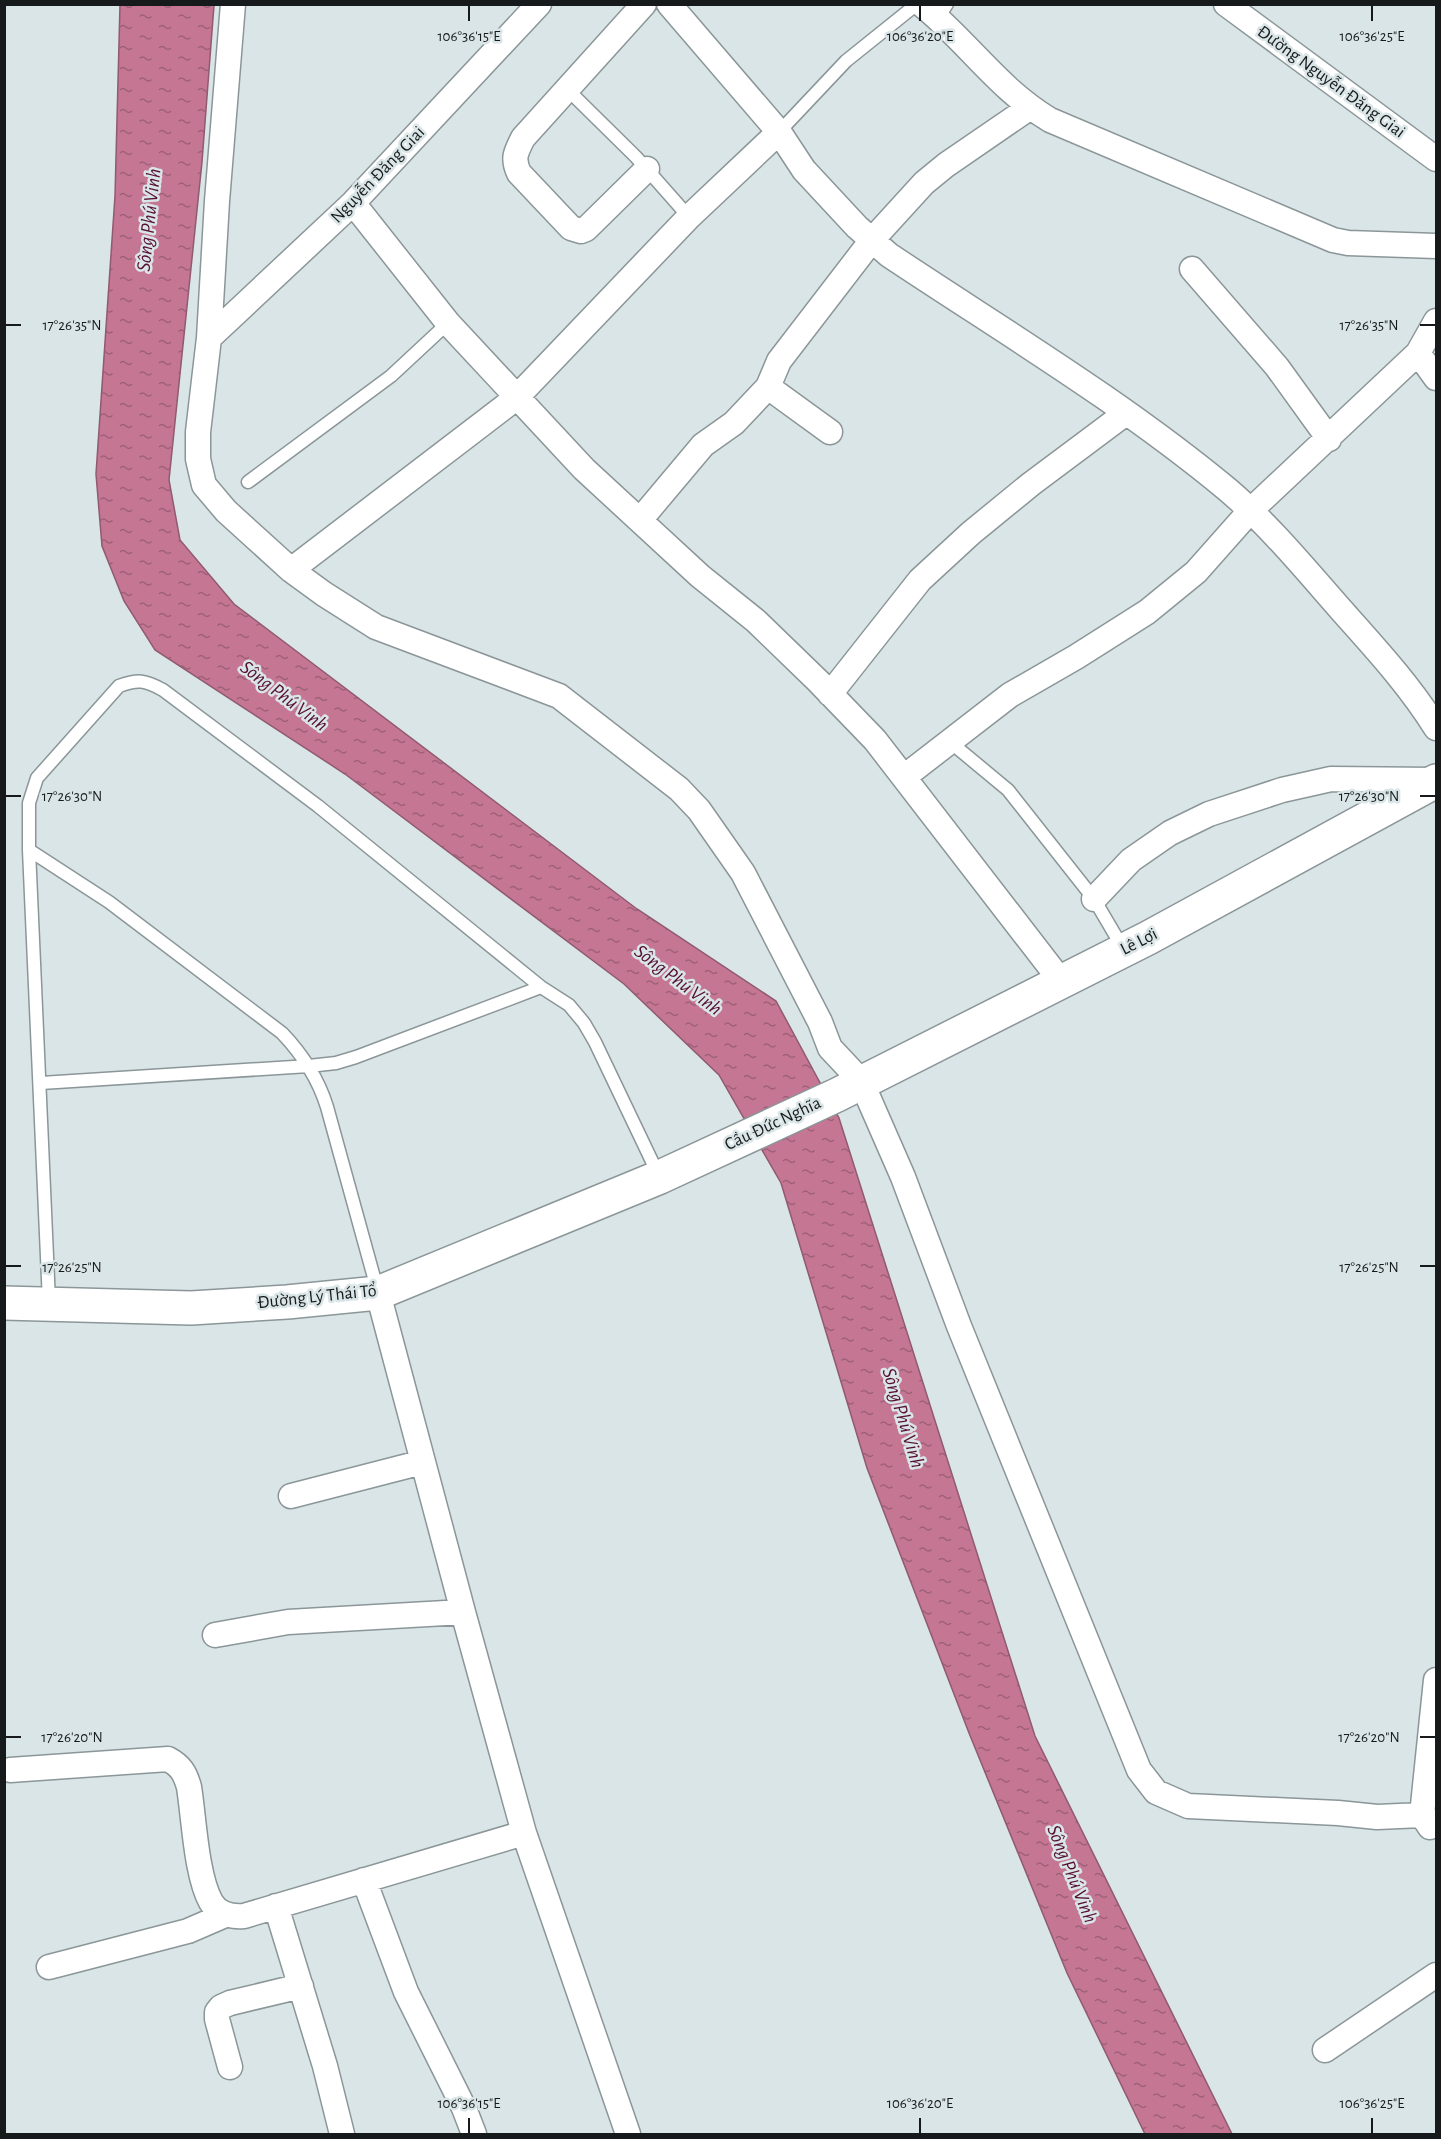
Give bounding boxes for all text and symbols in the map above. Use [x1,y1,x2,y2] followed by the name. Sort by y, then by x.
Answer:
[1254,21,1410,142] street label: Đường Nguyễn Đăng Giai
[437,29,501,44] text: 106°36'15"E
[887,29,953,44] text: 106°36'20"E
[1340,29,1404,44] text: 106°36'25"E
[326,122,428,227] street label: Nguyễn Đăng Giai
[134,168,164,272] water label: Sông Phú Vinh
[42,318,102,333] text: 17°26'35"N
[1339,318,1399,333] text: 17°26'35"N
[237,657,331,735] water label: Sông Phú Vinh
[42,789,102,804] text: 17°26'30"N
[1339,789,1399,804] text: 17°26'30"N
[1118,925,1160,959] street label: Lê Lợi
[631,941,725,1019] water label: Sông Phú Vinh
[722,1093,824,1154] street label: Cầu Đức Nghĩa
[42,1260,102,1275] text: 17°26'25"N
[1339,1260,1399,1275] text: 17°26'25"N
[256,1280,378,1312] street label: Đường Lý Thái Tổ
[878,1366,928,1470] water label: Sông Phú Vinh
[41,1730,103,1745] text: 17°26'20"N
[1338,1730,1400,1745] text: 17°26'20"N
[1043,1822,1101,1926] water label: Sông Phú Vinh
[437,2096,501,2111] text: 106°36'15"E
[887,2096,953,2111] text: 106°36'20"E
[1340,2096,1404,2111] text: 106°36'25"E

